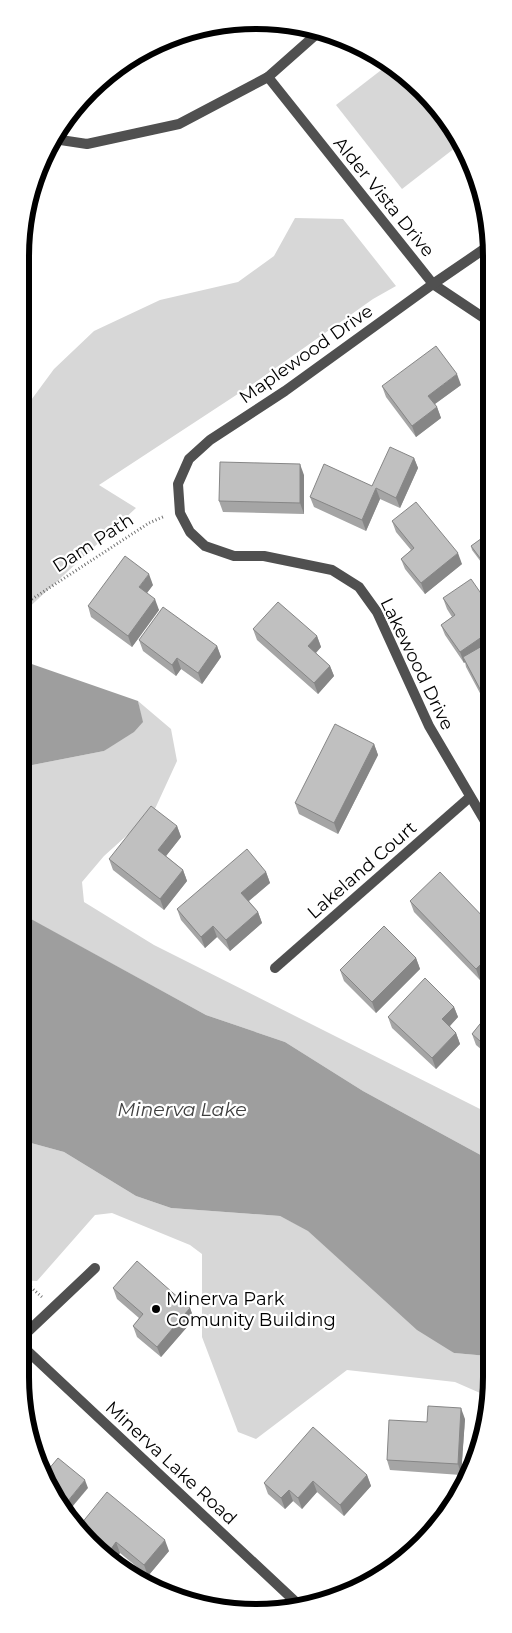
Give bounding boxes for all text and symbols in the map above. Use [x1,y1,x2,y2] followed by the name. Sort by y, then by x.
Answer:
[329,133,439,262] street label: Alder Vista Drive
[235,300,377,408] street label: Maplewood Drive
[48,509,138,577] street label: Dam Path
[375,594,459,734] street label: Lakewood Drive
[303,817,421,923] street label: Lakeland Court
[117,1098,247,1121] water label: Minerva Lake
[166,1288,336,1331] place label: Minerva Park Comunity Building
[150,1303,162,1315] marker: Minerva Park Comunity Building
[101,1396,241,1530] street label: Minerva Lake Road

